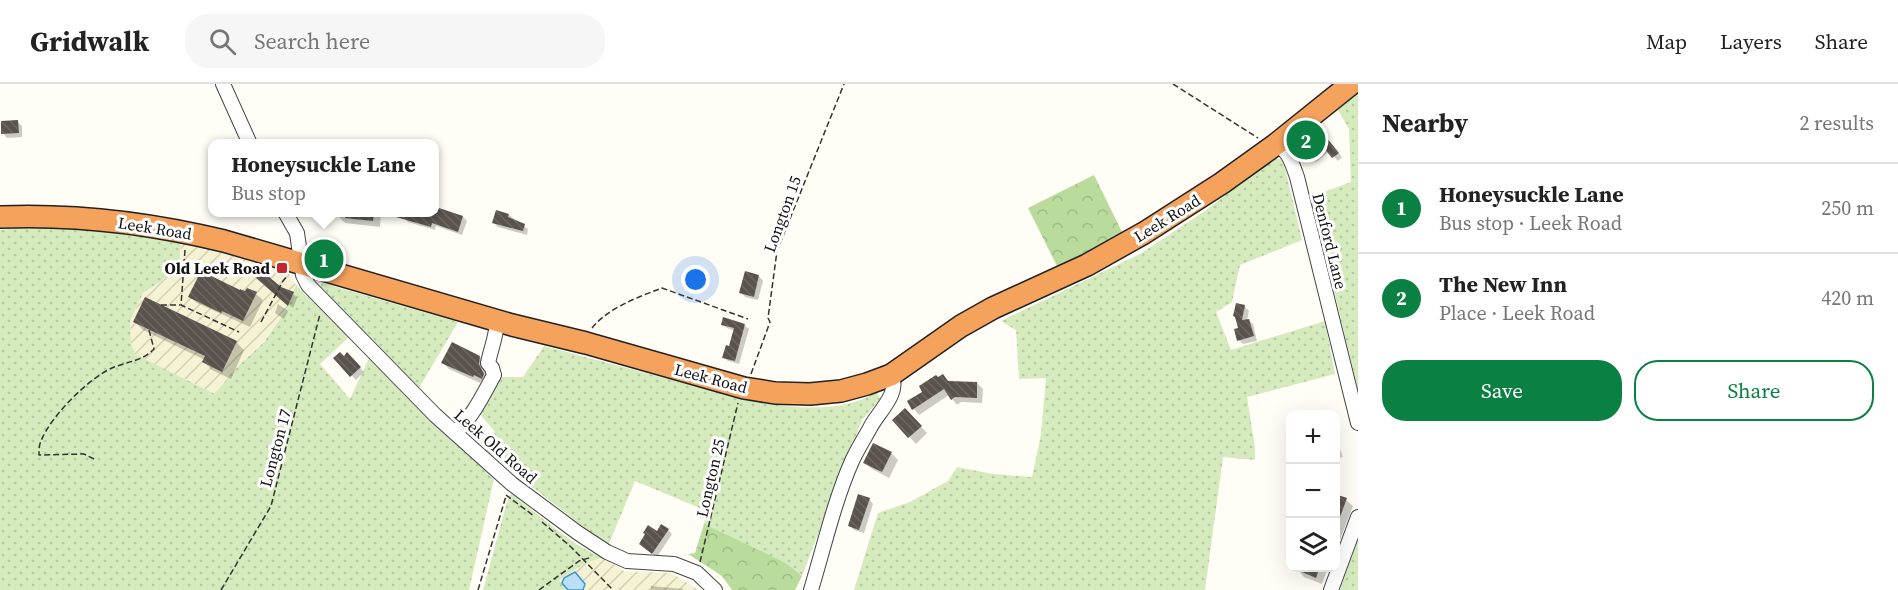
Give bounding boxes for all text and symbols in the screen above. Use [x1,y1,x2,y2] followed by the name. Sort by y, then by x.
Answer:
[185,14,605,68] search box
[30,22,149,60] text: Gridwalk
[206,25,239,58] icon: search
[254,26,370,56] text: Search here
[1646,27,1687,56] text: Map
[1720,27,1782,56] text: Layers
[1815,27,1868,56] text: Share
[1382,105,1468,141] text: Nearby
[1799,109,1874,137] text: 2 results
[1286,118,1326,162] pin: 2
[208,139,439,217] popup
[231,149,416,179] text: Honeysuckle Lane
[758,173,806,255] street label: Longton 15
[231,179,306,207] text: Bus stop
[1439,179,1624,209] text: Honeysuckle Lane
[1130,189,1204,247] street label: Leek Road
[1307,191,1353,291] street label: Denford Lane
[1396,194,1407,222] text: 1
[1821,194,1874,222] text: 250 m
[1439,209,1622,237] text: Bus stop · Leek Road
[117,211,193,245] street label: Leek Road
[304,236,344,282] pin: 1
[165,257,270,279] place label: Old Leek Road
[275,261,289,275] marker: Old Leek Road
[681,265,710,294] your location
[1439,269,1567,299] text: The New Inn
[1396,284,1407,312] text: 2
[1821,284,1874,312] text: 420 m
[1439,299,1595,327] text: Place · Leek Road
[672,358,750,398] street label: Leek Road
[1382,360,1622,421] button: Save
[1634,360,1874,421] button: Share
[450,404,542,488] street label: Leek Old Road
[254,407,296,489] street label: Longton 17
[1286,410,1340,572] map controls
[1286,410,1340,464] button: +
[690,437,730,519] street label: Longton 25
[1286,464,1340,518] button: −
[1286,518,1340,572] button: layers

